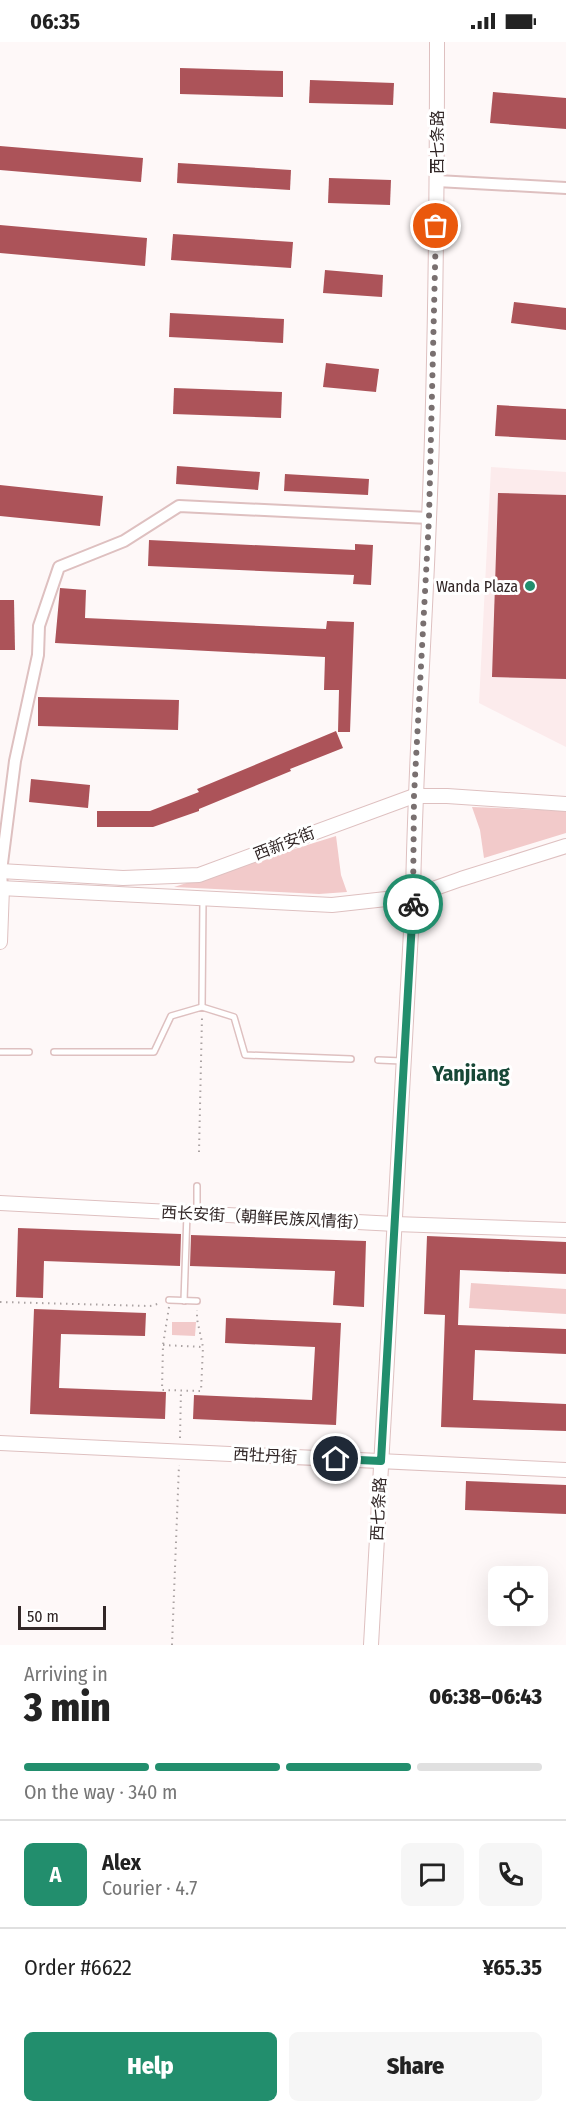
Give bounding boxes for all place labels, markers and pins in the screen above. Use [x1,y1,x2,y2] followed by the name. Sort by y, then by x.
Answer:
[410,200,461,251] pin
[436,577,518,596] place label: Wanda Plaza
[523,579,537,593] marker: Wanda Plaza
[310,1433,361,1484] pin

